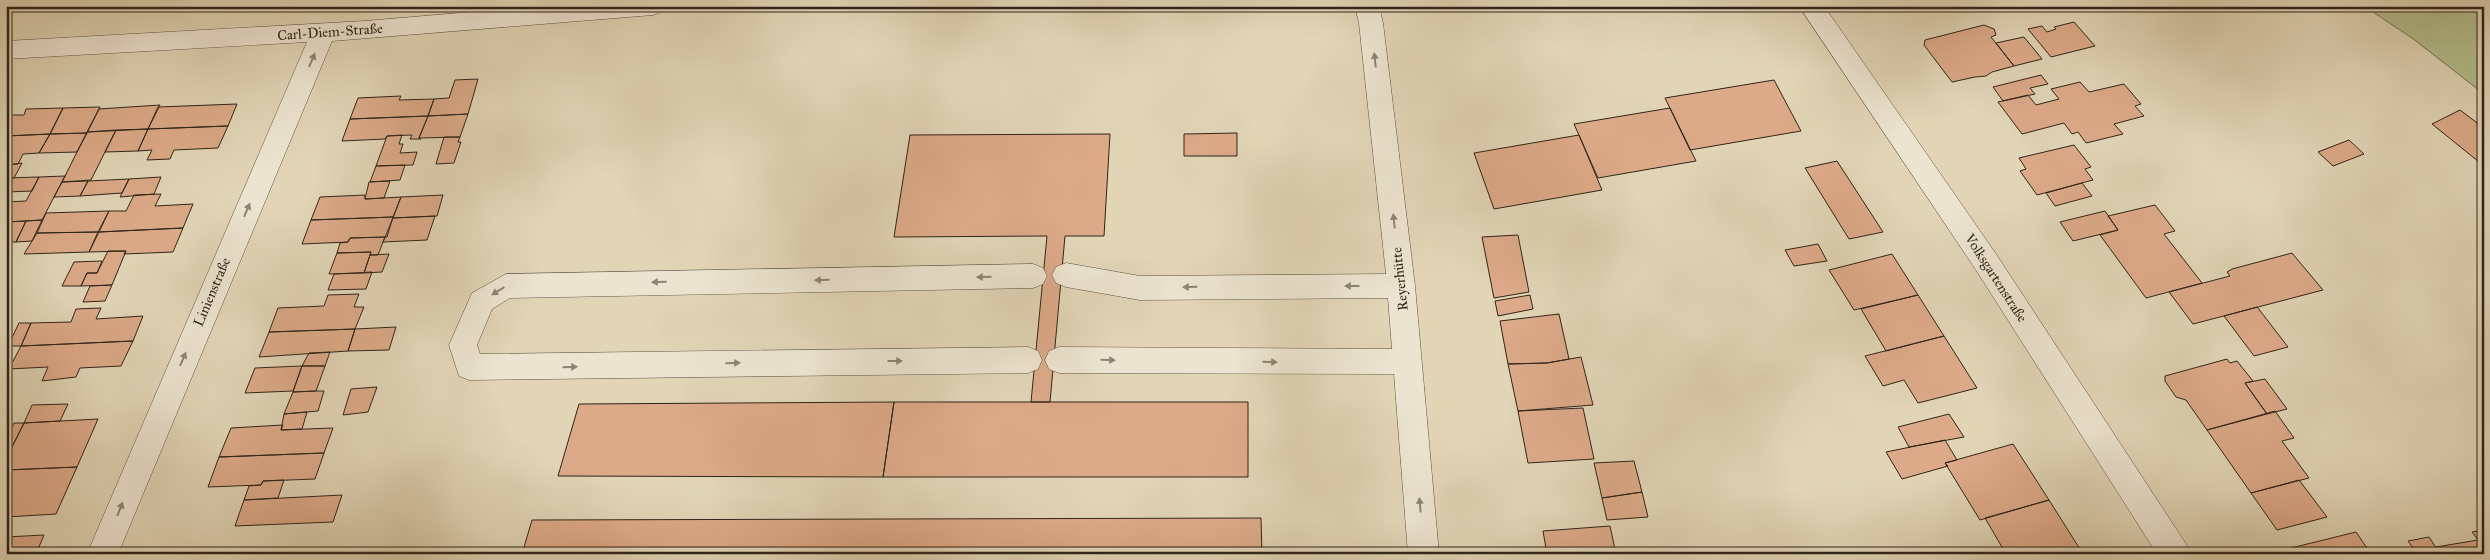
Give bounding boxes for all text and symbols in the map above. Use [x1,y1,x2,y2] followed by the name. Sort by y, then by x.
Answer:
[277,20,383,44] street label: Carl-Diem-Straße
[1371,52,1379,68] one-way arrow
[308,53,316,67] one-way arrow
[244,203,252,217] one-way arrow
[1389,213,1397,229] one-way arrow
[1961,230,2031,325] street label: Volksgartenstraße
[1388,246,1412,312] street label: Reyerhütte
[190,255,234,329] street label: Linienstraße
[976,273,992,281] one-way arrow
[814,276,830,284] one-way arrow
[651,278,667,286] one-way arrow
[1344,282,1360,290] one-way arrow
[1181,283,1197,291] one-way arrow
[492,286,505,295] one-way arrow
[180,352,188,366] one-way arrow
[1100,356,1116,364] one-way arrow
[887,357,903,365] one-way arrow
[1263,358,1279,366] one-way arrow
[725,359,741,367] one-way arrow
[562,363,578,371] one-way arrow
[1416,497,1424,513] one-way arrow
[117,502,125,516] one-way arrow

